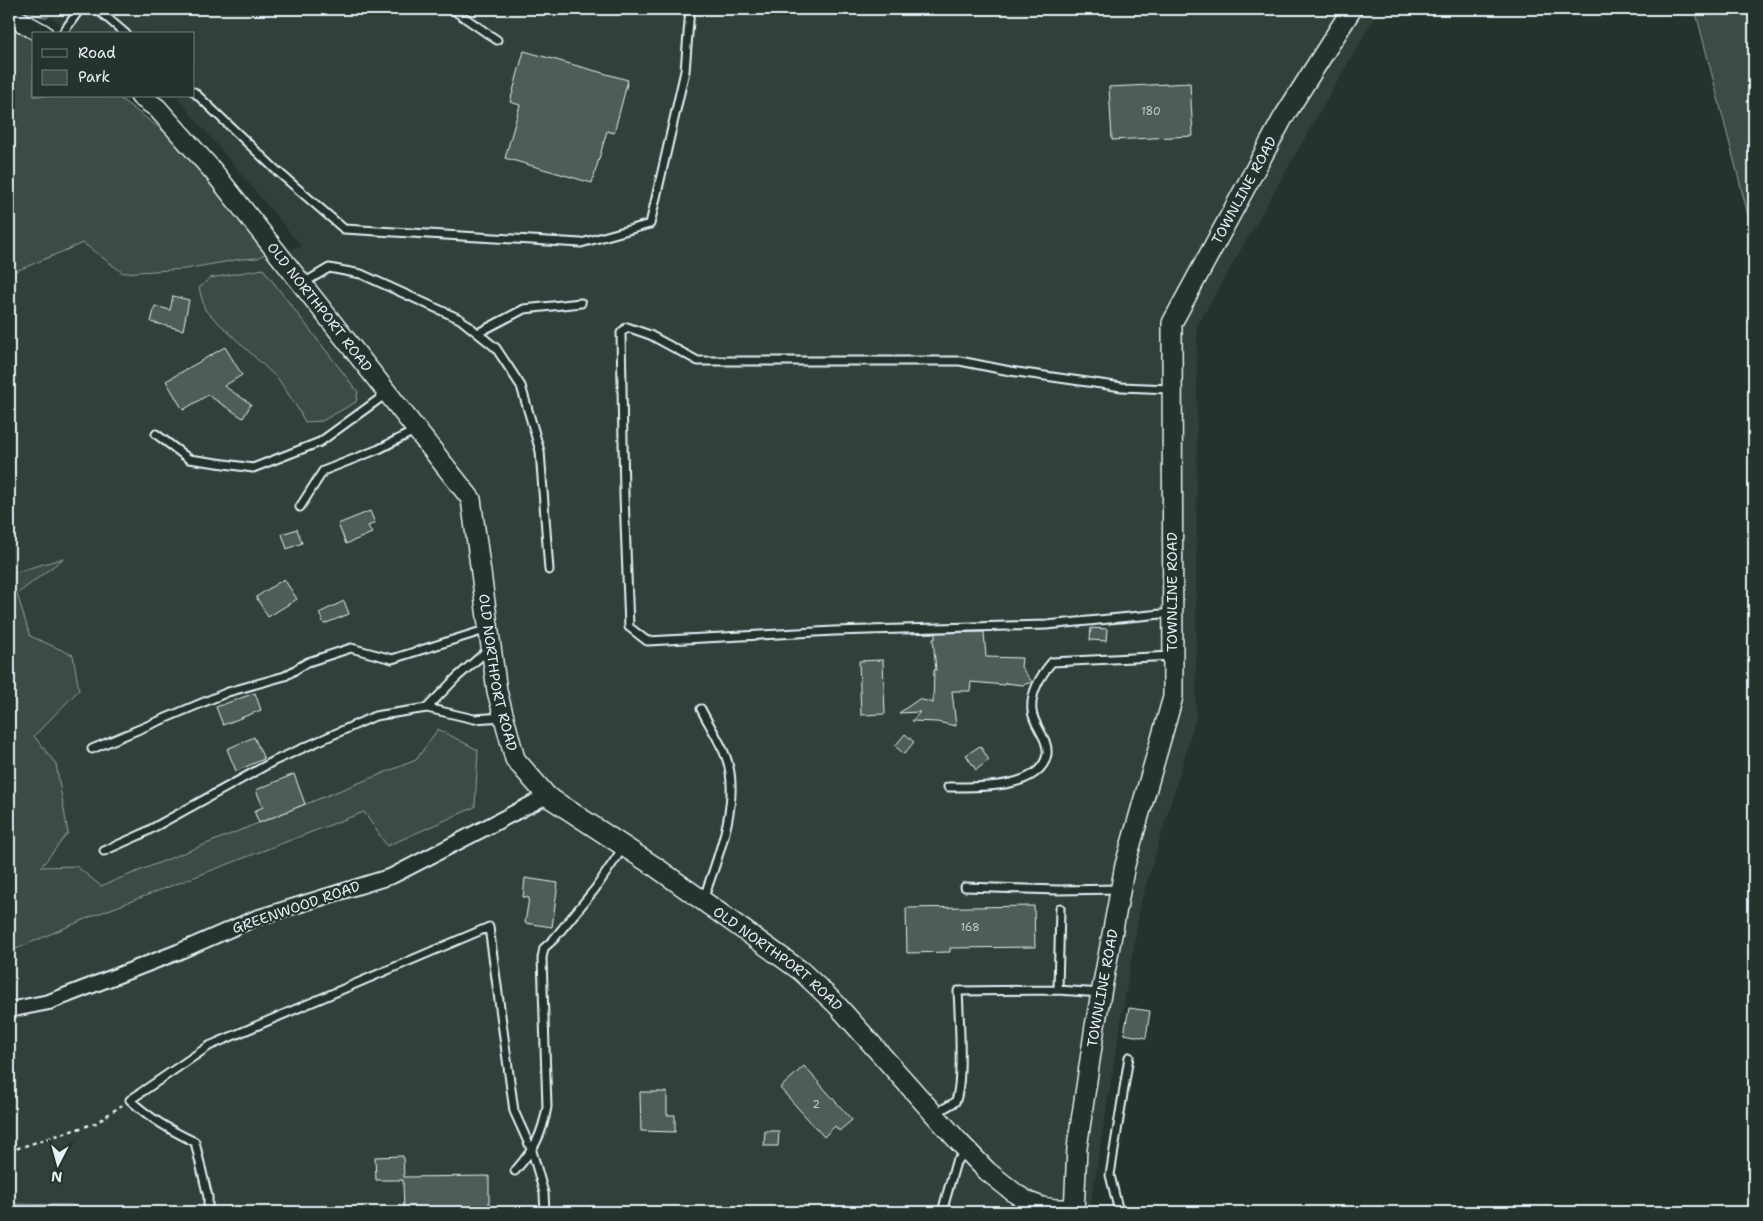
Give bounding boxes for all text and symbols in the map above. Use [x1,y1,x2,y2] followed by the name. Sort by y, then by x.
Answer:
[32,32,195,98] legend
[78,43,116,63] text: Road
[78,67,110,87] text: Park
[1141,104,1161,119] house number: 180
[1207,133,1280,247] street label: TOWNLINE ROAD
[263,239,376,375] street label: OLD NORTHPORT ROAD
[1163,532,1181,652] street label: TOWNLINE ROAD
[475,593,521,753] street label: OLD NORTHPORT ROAD
[230,877,362,937] street label: GREENWOOD ROAD
[710,902,847,1014] street label: OLD NORTHPORT ROAD
[960,920,980,935] house number: 168
[1083,927,1122,1048] street label: TOWNLINE ROAD
[812,1097,820,1112] house number: 2
[32,1138,82,1188] north arrow
[50,1167,63,1186] text: N

